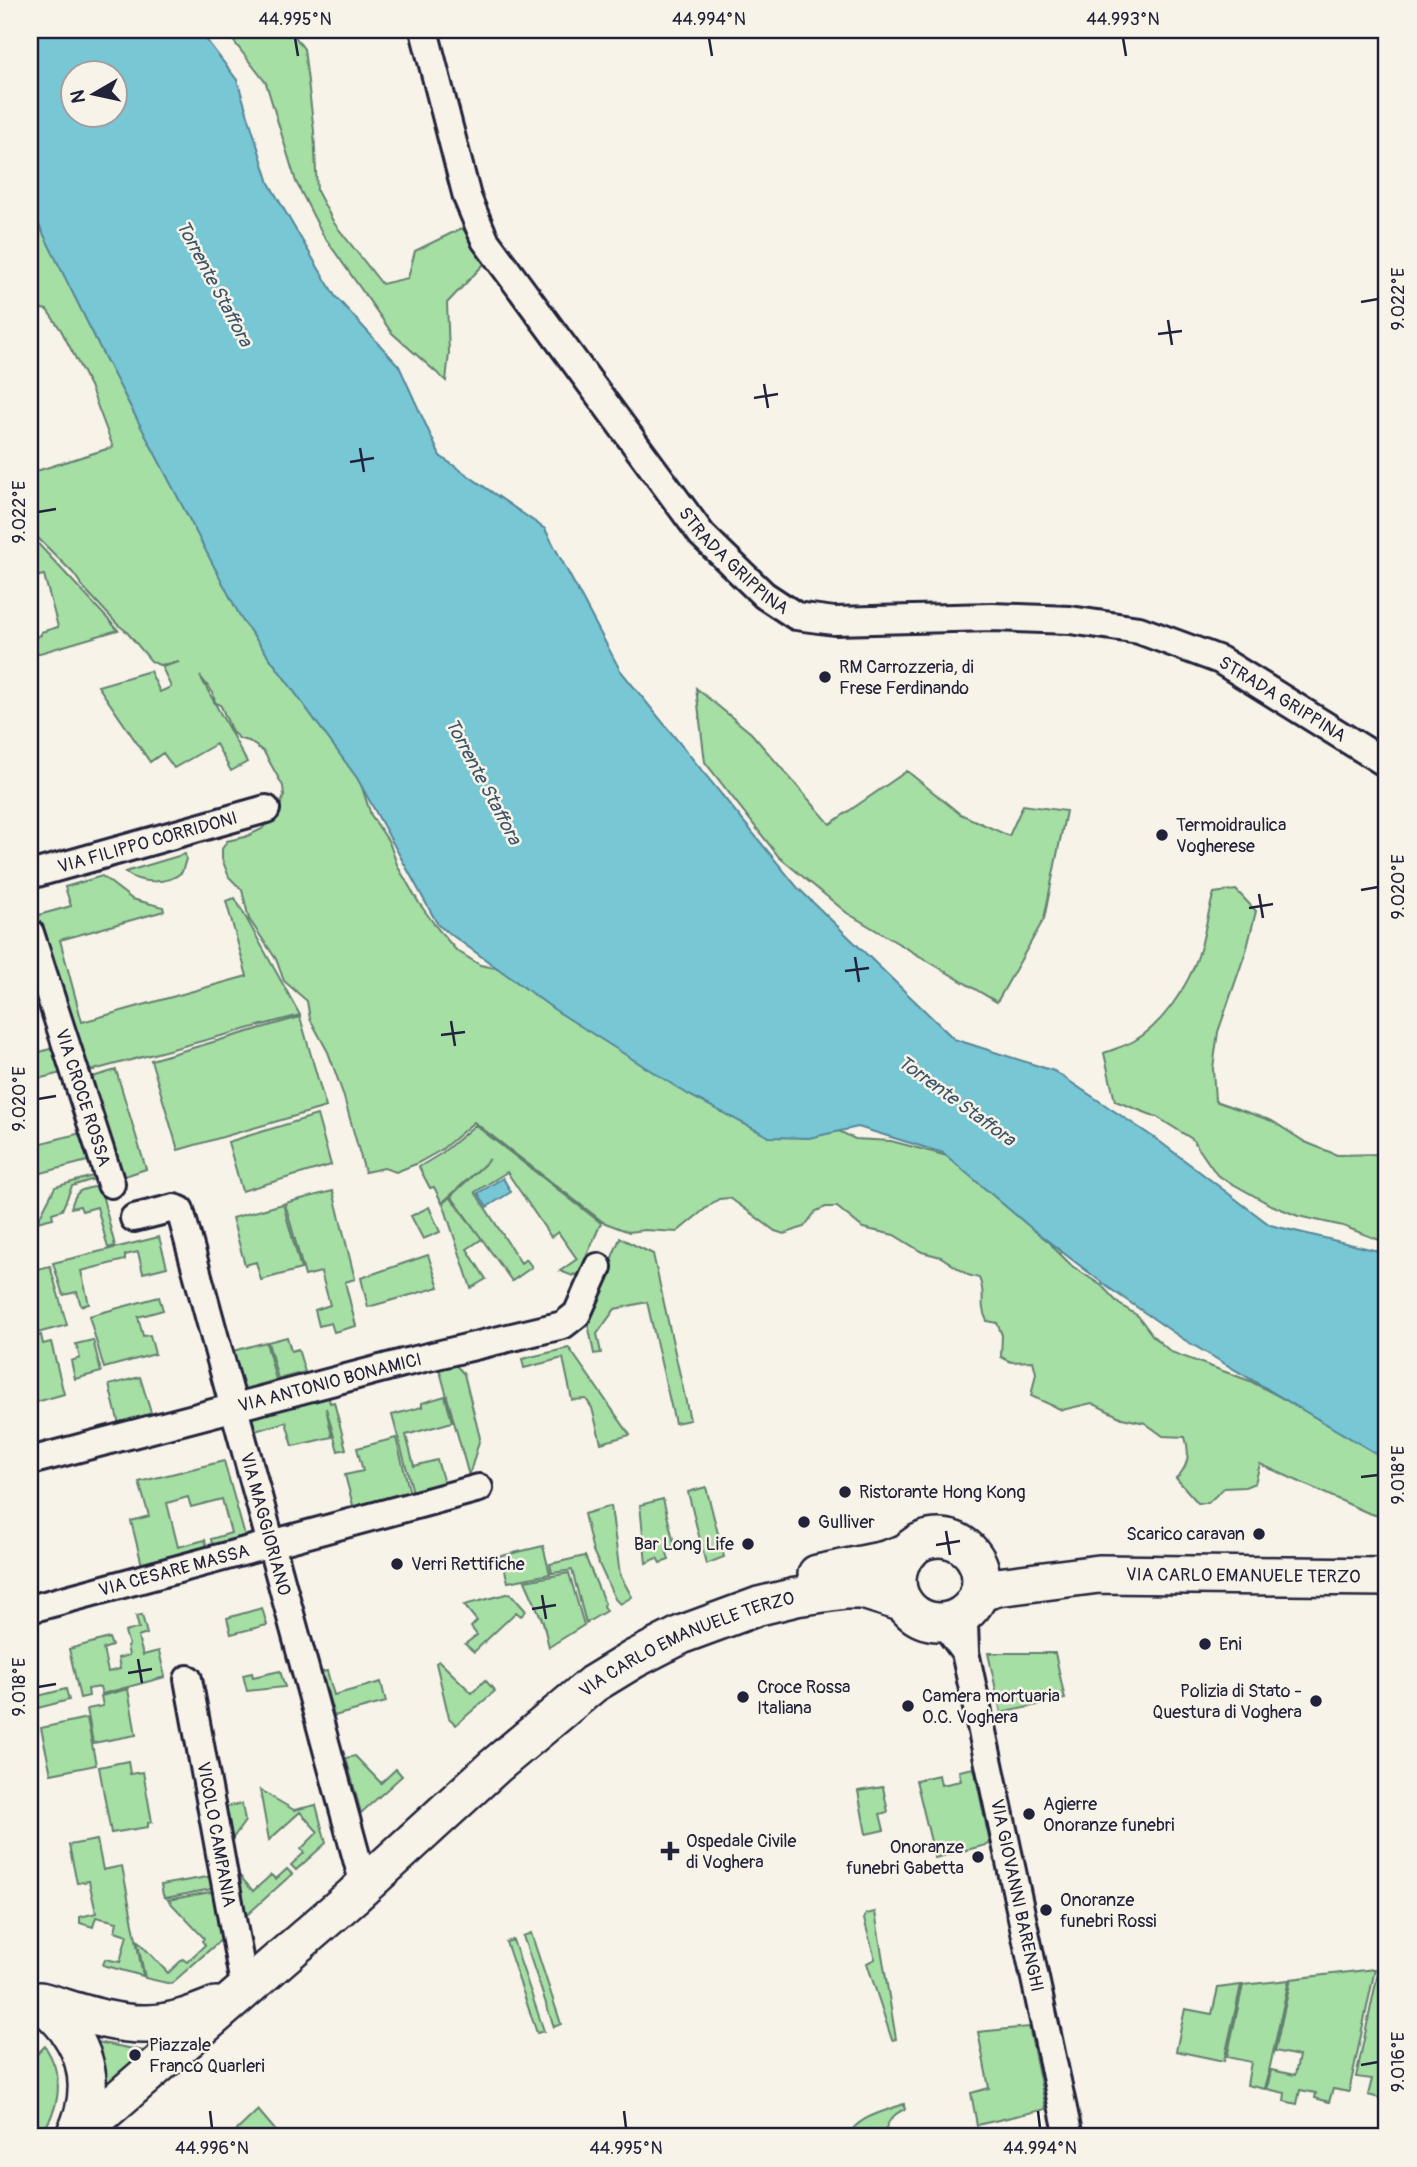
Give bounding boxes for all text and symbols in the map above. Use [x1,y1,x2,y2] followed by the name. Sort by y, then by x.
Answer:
[258,8,332,31] text: 44.995°N
[672,8,746,31] text: 44.994°N
[1086,8,1160,31] text: 44.993°N
[60,60,130,130] north arrow
[65,88,91,105] text: N
[171,216,258,352] water label: Torrente Staffora
[1387,268,1410,330] text: 9.022°E
[8,481,31,543] text: 9.022°E
[673,503,793,620] street label: STRADA GRIPPINA
[1214,651,1350,748] street label: STRADA GRIPPINA
[839,656,974,700] place label: RM Carrozzeria, di Frese Ferdinando
[817,669,833,685] marker: RM Carrozzeria, di Frese Ferdinando
[440,714,527,850] water label: Torrente Staffora
[55,807,240,879] street label: VIA FILIPPO CORRIDONI
[1176,814,1286,858] place label: Termoidraulica Vogherese
[1154,827,1170,843] marker: Termoidraulica Vogherese
[1387,854,1410,920] text: 9.020°E
[50,1026,116,1170] street label: VIA CROCE ROSSA
[893,1050,1021,1152] water label: Torrente Staffora
[8,1066,31,1132] text: 9.020°E
[236,1348,424,1418] street label: VIA ANTONIO BONAMICI
[1387,1446,1410,1504] text: 9.018°E
[235,1450,296,1598] street label: VIA MAGGIORIANO
[859,1481,1026,1504] place label: Ristorante Hong Kong
[837,1484,853,1500] marker: Ristorante Hong Kong
[818,1511,875,1534] place label: Gulliver
[796,1514,812,1530] marker: Gulliver
[1126,1523,1245,1546] place label: Scarico caravan
[1251,1526,1267,1542] marker: Scarico caravan
[634,1533,734,1556] place label: Bar Long Life
[740,1536,756,1552] marker: Bar Long Life
[96,1539,252,1602] street label: VIA CESARE MASSA
[411,1553,525,1576] place label: Verri Rettifiche
[389,1556,405,1572] marker: Verri Rettifiche
[1126,1563,1361,1589] street label: VIA CARLO EMANUELE TERZO
[575,1587,797,1703] street label: VIA CARLO EMANUELE TERZO
[1219,1633,1242,1656] place label: Eni
[1197,1636,1213,1652] marker: Eni
[8,1658,31,1716] text: 9.018°E
[757,1676,850,1720] place label: Croce Rossa Italiana
[1152,1680,1302,1724] place label: Polizia di Stato - Questura di Voghera
[922,1685,1060,1729] place label: Camera mortuaria O.C. Voghera
[735,1689,751,1705] marker: Croce Rossa Italiana
[1308,1693,1324,1709] marker: Polizia di Stato - Questura di Voghera
[900,1698,916,1714] marker: Camera mortuaria O.C. Voghera
[191,1760,241,1909] street label: VICOLO CAMPANIA
[1043,1793,1174,1837] place label: Agierre Onoranze funebri
[985,1797,1049,1994] street label: VIA GIOVANNI BARENGHI
[1021,1806,1037,1822] marker: Agierre Onoranze funebri
[686,1830,797,1874] place label: Ospedale Civile di Voghera
[846,1836,964,1880] place label: Onoranze funebri Gabetta
[660,1841,680,1861] marker: Ospedale Civile di Voghera
[970,1849,986,1865] marker: Onoranze funebri Gabetta
[1060,1889,1156,1933] place label: Onoranze funebri Rossi
[1038,1902,1054,1918] marker: Onoranze funebri Rossi
[1387,2032,1410,2092] text: 9.016°E
[149,2034,265,2078] place label: Piazzale Franco Quarleri
[127,2047,143,2063] marker: Piazzale Franco Quarleri
[175,2137,249,2160] text: 44.996°N
[589,2137,663,2160] text: 44.995°N
[1003,2137,1077,2160] text: 44.994°N

